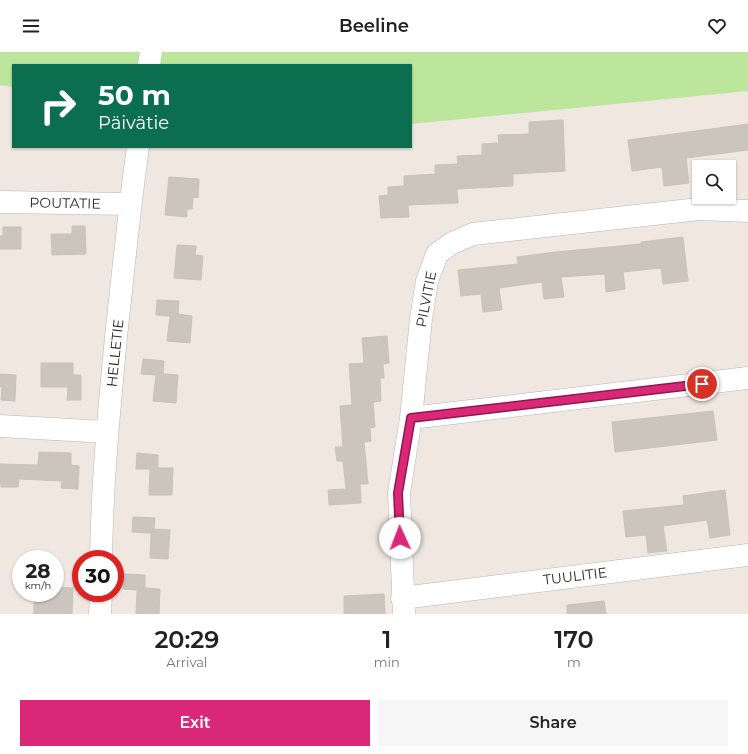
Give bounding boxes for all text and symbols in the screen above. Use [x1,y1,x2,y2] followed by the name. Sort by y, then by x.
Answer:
[20,15,42,37] icon: menu
[339,15,409,37] text: Beeline
[706,15,728,37] icon: heart
[98,78,171,112] text: 50 m
[32,80,84,132] icon: right
[98,112,169,134] text: Päivätie
[692,160,736,204] map controls
[692,160,736,204] button: search
[29,193,101,213] street label: POUTATIE
[412,269,440,329] street label: PILVITIE
[102,318,128,388] street label: HELLETIE
[685,367,719,401] pin
[691,373,713,395] icon: arrive
[379,517,421,559] position arrow
[72,550,124,602] speed limit sign: 30
[26,559,51,583] text: 28
[542,563,608,589] street label: TUULITIE
[25,579,51,592] text: km/h
[154,625,219,654] text: 20:29
[382,625,391,654] text: 1
[554,625,594,654] text: 170
[166,654,207,670] text: Arrival
[374,654,400,670] text: min
[567,654,581,670] text: m
[20,700,370,746] button: Exit
[378,700,728,746] button: Share

